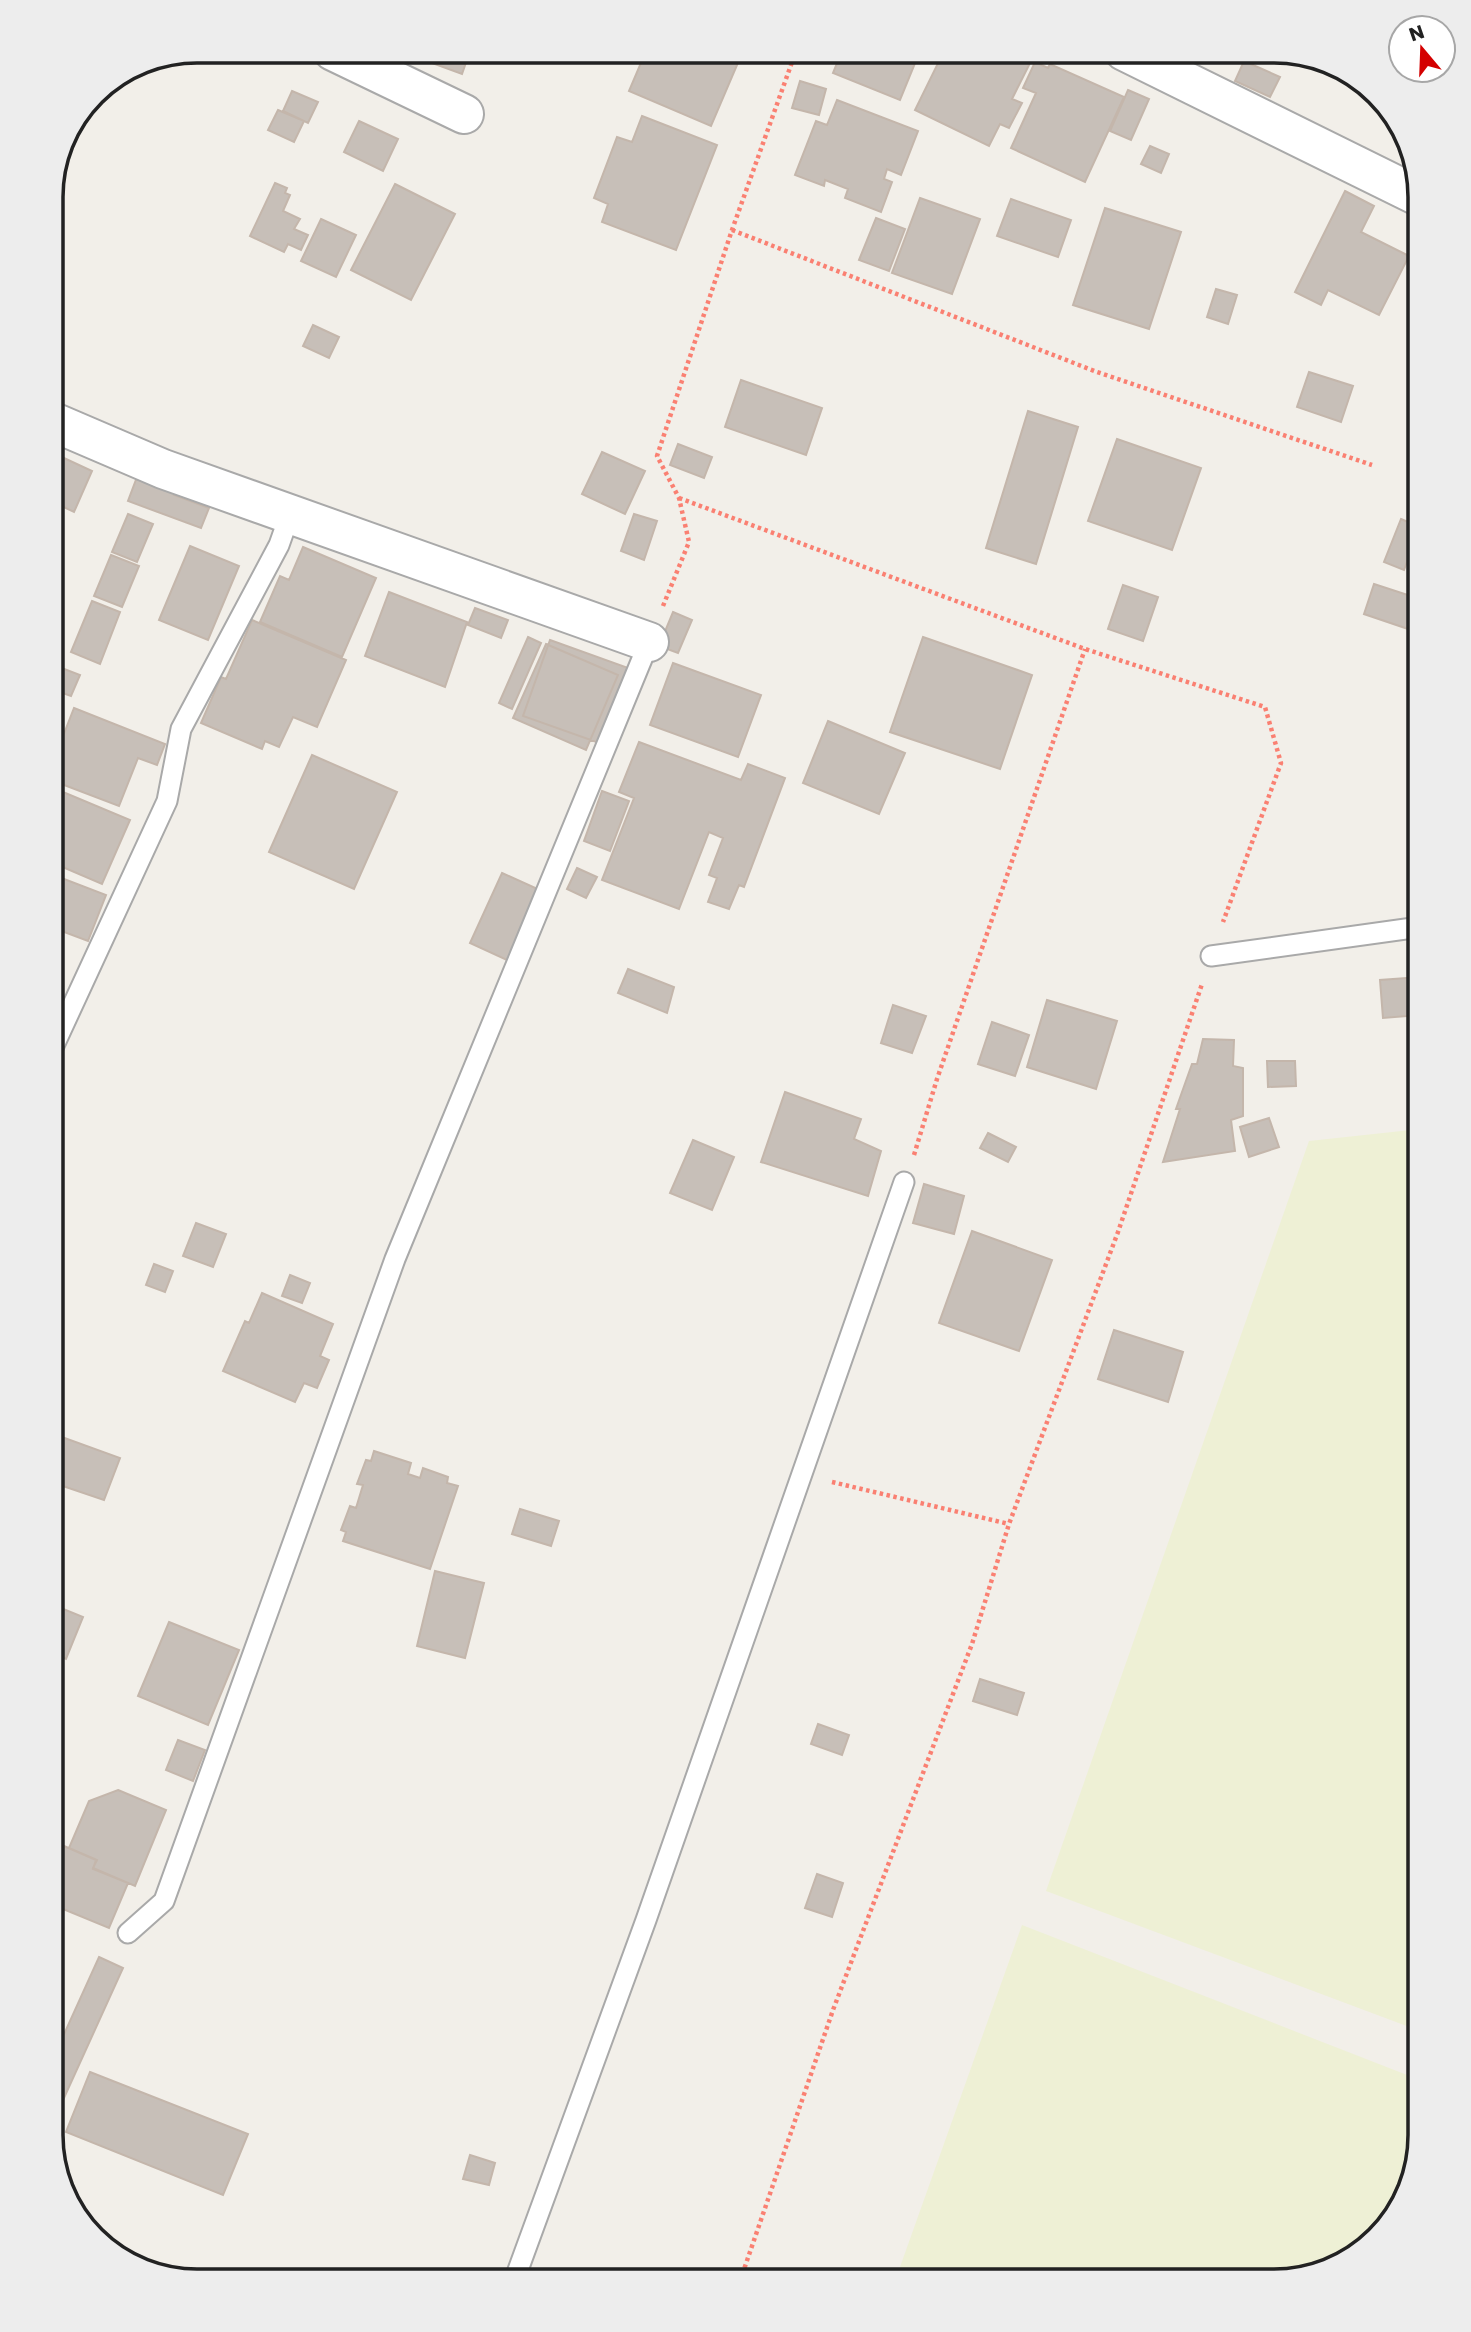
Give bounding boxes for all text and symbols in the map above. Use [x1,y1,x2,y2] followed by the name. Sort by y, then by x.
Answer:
[1387,14,1457,84] north arrow
[1405,18,1428,48] text: N

